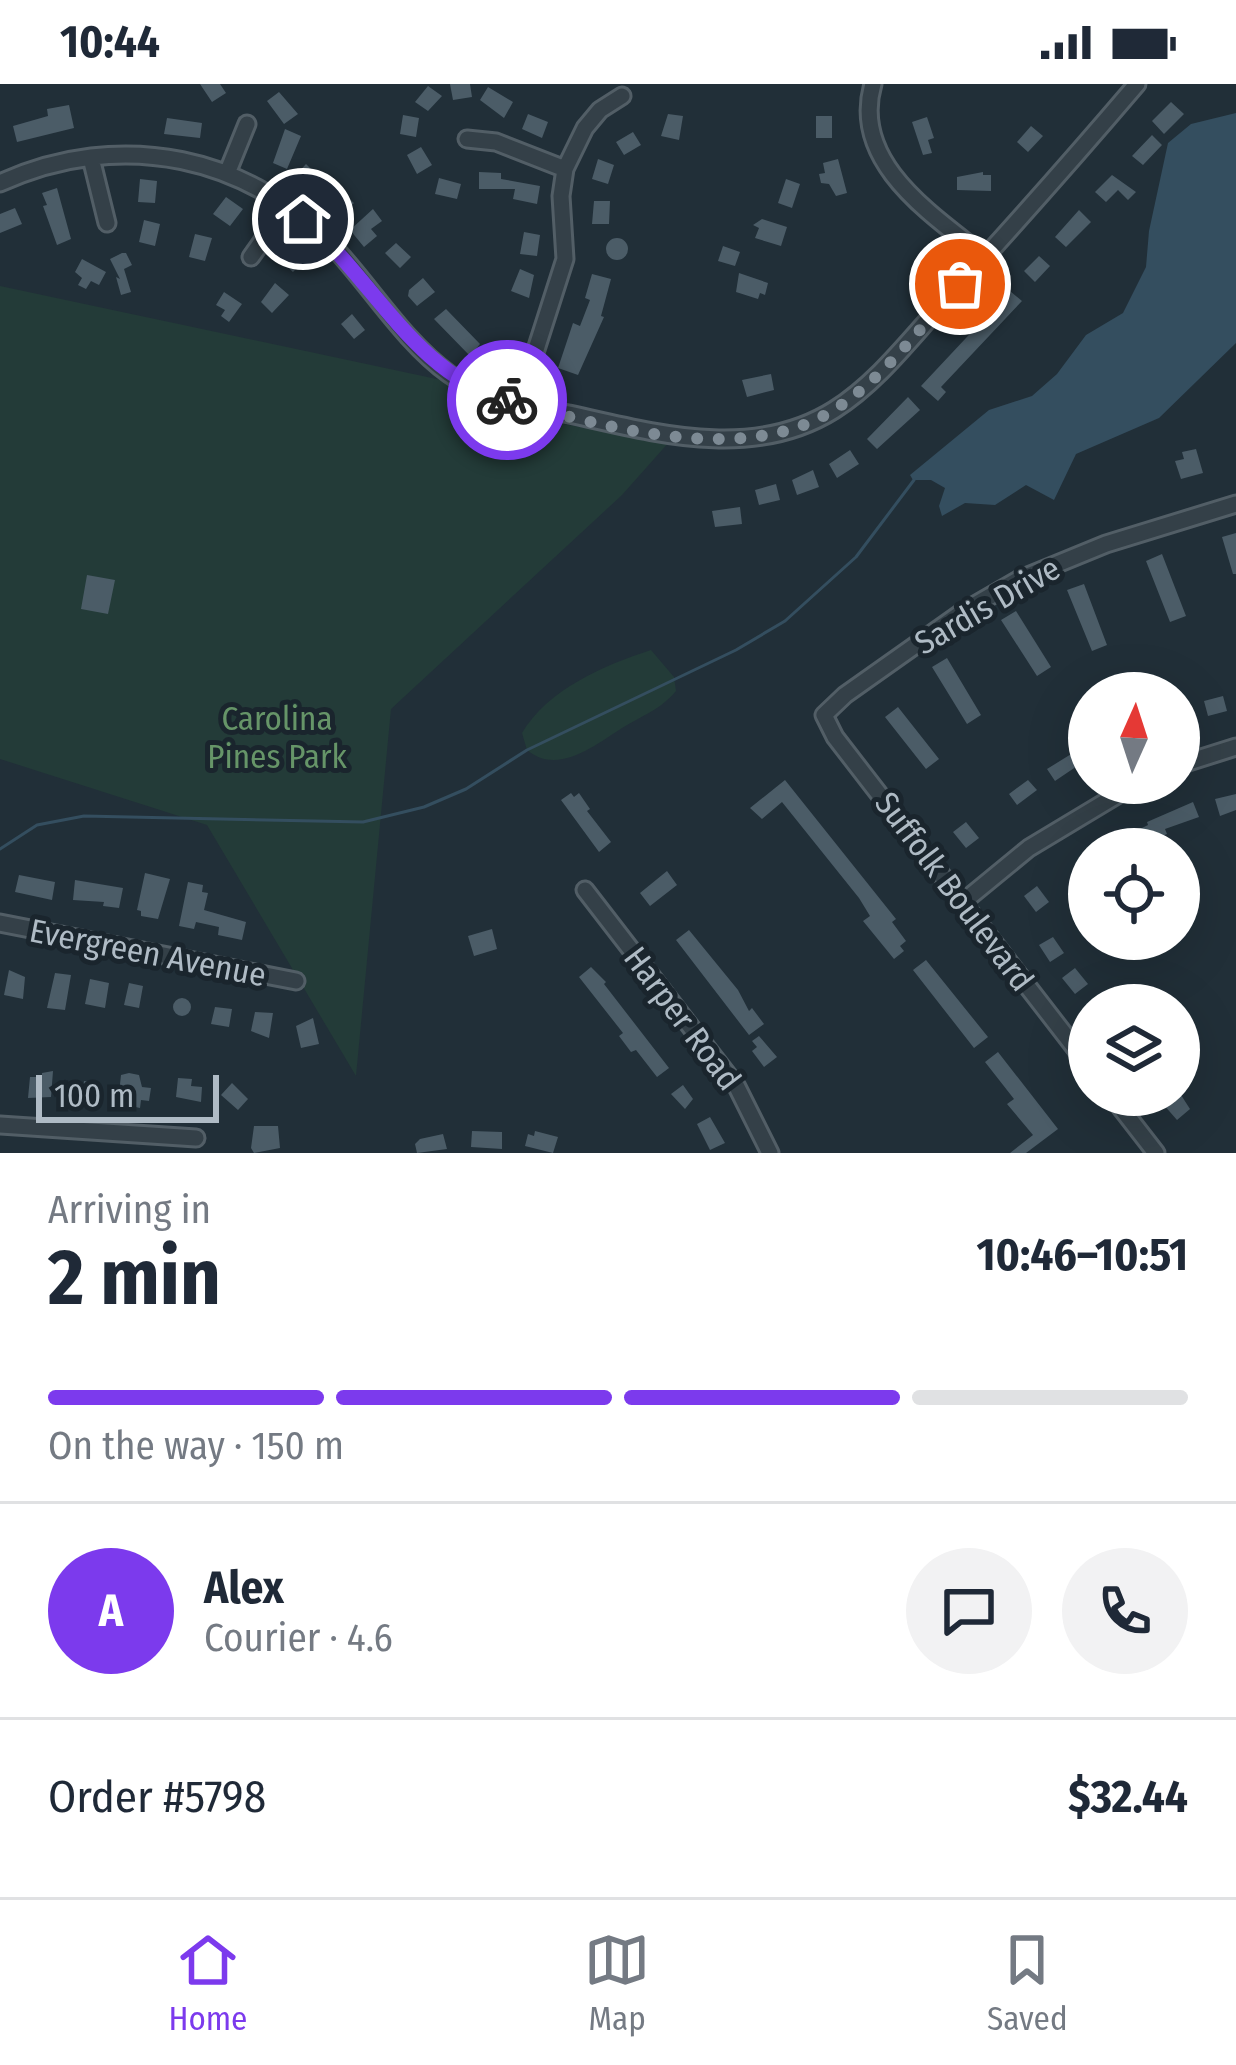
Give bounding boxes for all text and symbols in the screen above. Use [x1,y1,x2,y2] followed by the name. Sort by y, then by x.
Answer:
[60,15,160,69] text: 10:44
[252,168,354,270] pin
[270,186,336,252] icon: home
[909,233,1011,335] pin
[927,251,993,317] icon: bag
[447,340,567,460] courier
[474,367,540,433] icon: bike
[908,548,1067,663] street label: Sardis Drive
[1068,672,1200,804] north arrow
[1068,672,1200,1116] map controls
[207,699,347,777] park label: Carolina Pines Park
[866,784,1042,999] street label: Suffolk Boulevard
[1068,828,1200,960] button: locate
[26,910,269,995] street label: Evergreen Avenue
[615,939,749,1098] street label: Harper Road
[1068,984,1200,1116] button: layers
[36,1069,219,1122] scale bar
[54,1076,134,1116] text: 100 m
[48,1187,211,1233] text: Arriving in
[976,1228,1188,1282] text: 10:46–10:51
[48,1231,221,1325] text: 2 min
[48,1423,344,1469] text: On the way · 150 m
[906,1548,1032,1674] button: chat
[1062,1548,1188,1674] button: phone
[204,1561,284,1615] text: Alex
[99,1584,123,1638] text: A
[204,1615,393,1661] text: Courier · 4.6
[48,1770,266,1824] text: Order #5798
[1068,1770,1188,1824] text: $32.44
[168,1927,247,2039] tab: Home
[584,1927,650,2039] tab: Map
[987,1927,1068,2039] tab: Saved

